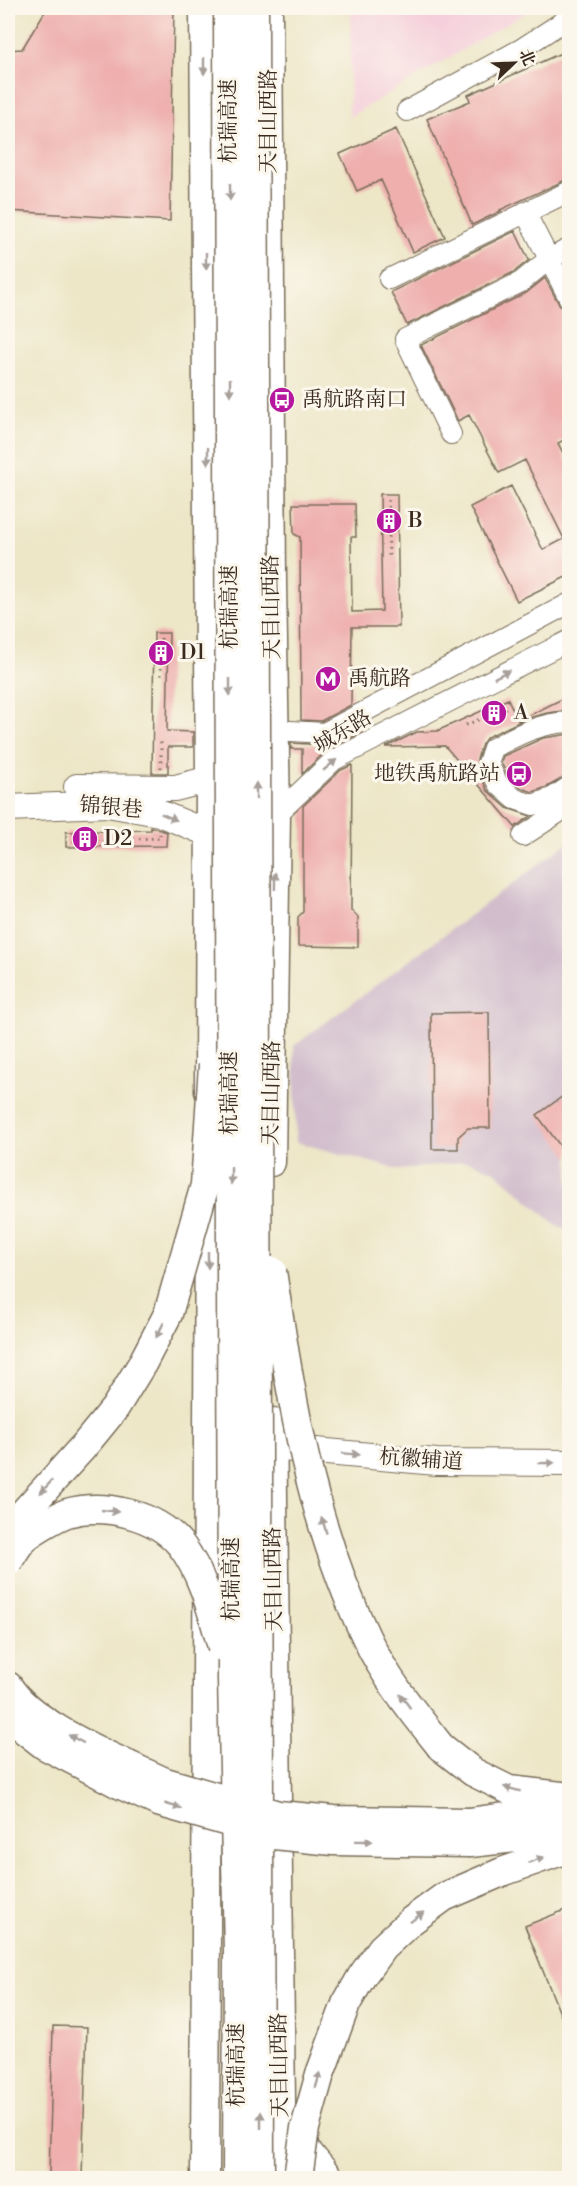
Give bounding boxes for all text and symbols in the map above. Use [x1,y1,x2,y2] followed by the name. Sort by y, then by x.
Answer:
[484,33,544,93] north arrow
[515,46,539,69] text: 北
[199,56,209,75] one-way arrow
[256,69,282,174] street label: 天目山西路
[216,79,242,163] street label: 杭瑞高速
[225,182,235,201] one-way arrow
[201,251,211,270] one-way arrow
[225,377,235,396] one-way arrow
[267,385,297,415] bus stop icon: 禹航路南口
[302,387,407,413] place label: 禹航路南口
[203,446,212,465] one-way arrow
[374,506,404,536] building icon: B
[407,508,423,534] place label: B
[258,554,286,660] street label: 天目山西路
[217,565,243,649] street label: 杭瑞高速
[146,638,176,668] building icon: D1
[180,640,205,666] place label: D1
[313,664,343,694] metro station icon: 禹航路
[348,666,411,692] place label: 禹航路
[494,669,511,679] one-way arrow
[225,677,235,696] one-way arrow
[479,698,509,728] building icon: A
[513,700,529,726] place label: A
[309,705,377,759] street label: 城东路
[322,759,338,772] one-way arrow
[504,759,534,789] bus stop icon: 地铁禹航路站
[374,761,500,787] place label: 地铁禹航路站
[251,782,261,801] one-way arrow
[78,792,144,824] street label: 锦银巷
[161,812,179,822] one-way arrow
[70,824,100,854] building icon: D2
[104,826,132,852] place label: D2
[270,872,280,891] one-way arrow
[258,1040,286,1146] street label: 天目山西路
[217,1051,243,1135] street label: 杭瑞高速
[226,1166,236,1185] one-way arrow
[203,1250,213,1269] one-way arrow
[155,1321,165,1339] one-way arrow
[378,1444,464,1476] street label: 杭徽辅道
[342,1449,361,1459] one-way arrow
[536,1458,555,1468] one-way arrow
[40,1479,53,1494] one-way arrow
[100,1506,119,1516] one-way arrow
[319,1516,328,1534] one-way arrow
[260,1526,288,1632] street label: 天目山西路
[219,1537,245,1621] street label: 杭瑞高速
[399,1694,411,1710] one-way arrow
[67,1734,84,1744] one-way arrow
[503,1784,521,1793] one-way arrow
[164,1802,182,1811] one-way arrow
[355,1837,374,1846] one-way arrow
[527,1855,545,1864] one-way arrow
[410,1911,425,1923] one-way arrow
[266,2012,294,2118] street label: 天目山西路
[224,2023,250,2107] street label: 杭瑞高速
[314,2071,323,2089] one-way arrow
[256,2111,266,2130] one-way arrow

